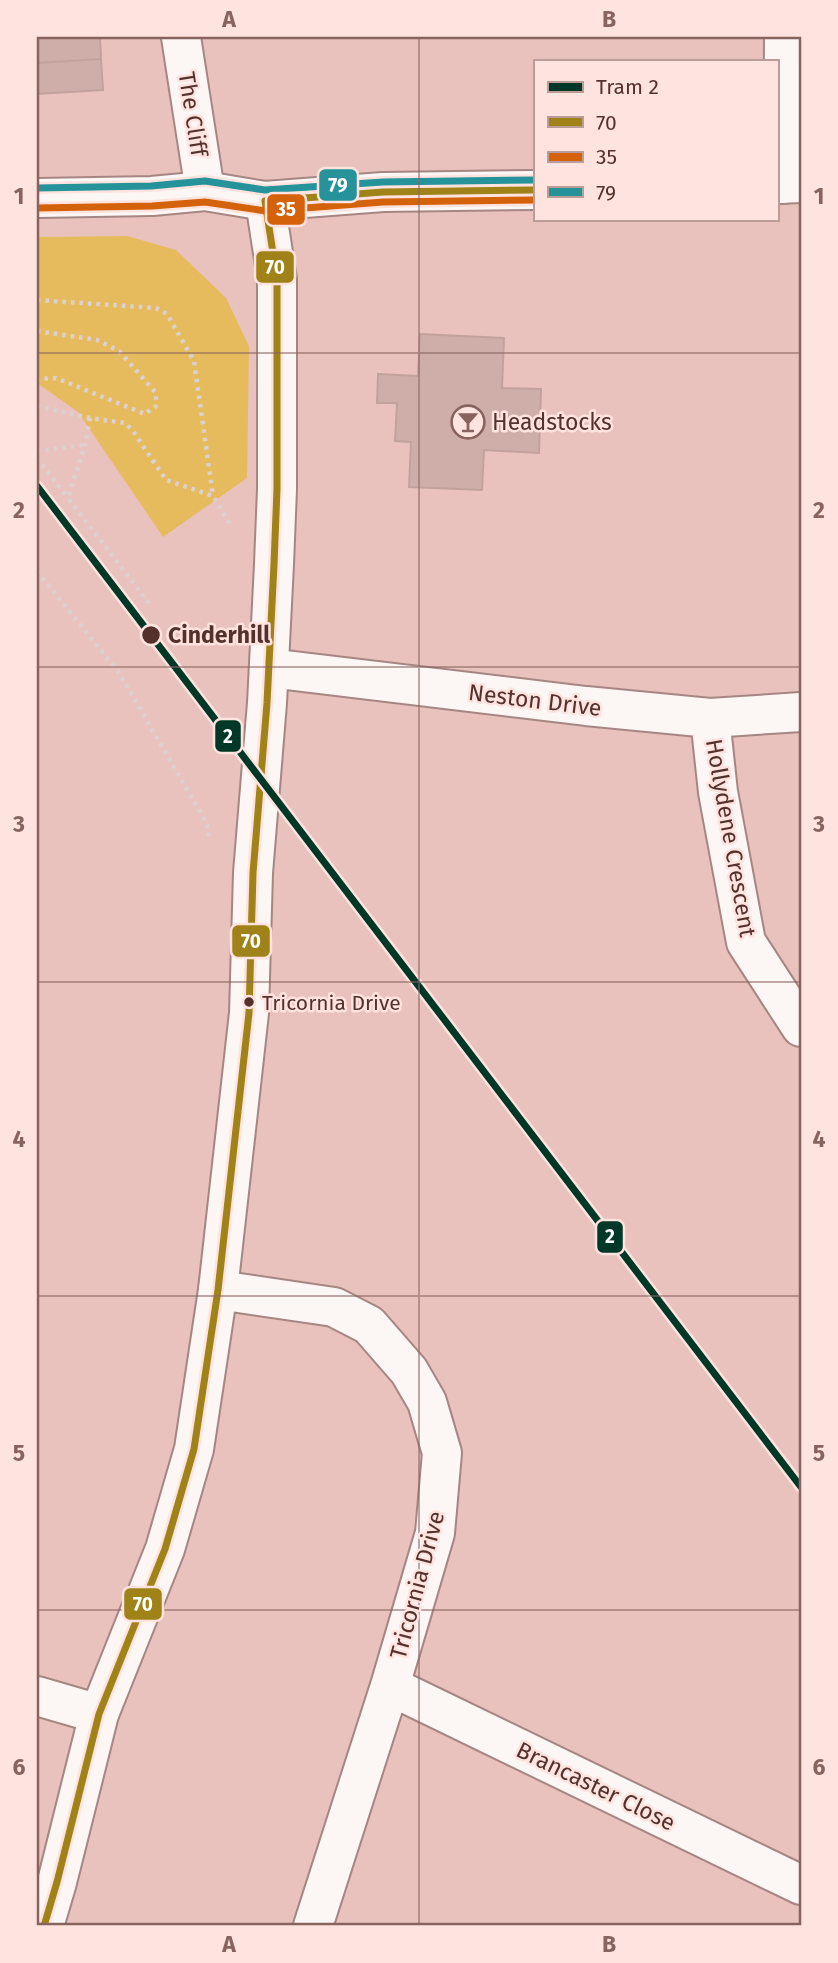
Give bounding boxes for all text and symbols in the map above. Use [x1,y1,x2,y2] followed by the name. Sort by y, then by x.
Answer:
[221,5,236,33] text: A
[602,5,616,33] text: B
[534,60,778,220] legend
[173,70,214,161] street label: The Cliff
[596,74,659,100] text: Tram 2
[596,110,617,136] text: 70
[596,144,617,170] text: 35
[318,168,358,202] line badge: 79
[328,174,348,197] text: 79
[596,180,616,206] text: 79
[14,182,24,210] text: 1
[814,182,824,210] text: 1
[266,193,306,226] line badge: 35
[275,198,296,221] text: 35
[255,250,295,284] line badge: 70
[265,256,285,279] text: 70
[449,403,487,441] bar icon: Headstocks
[492,408,612,436] place label: Headstocks
[13,496,25,524] text: 2
[813,496,825,524] text: 2
[168,621,270,649] place label: Cinderhill
[140,624,162,646] marker: Cinderhill
[467,678,603,722] street label: Neston Drive
[214,719,242,753] line badge: 2
[223,725,233,748] text: 2
[700,737,762,940] street label: Hollydene Crescent
[12,810,25,838] text: 3
[812,810,825,838] text: 3
[231,924,271,958] line badge: 70
[241,930,261,953] text: 70
[262,990,401,1016] place label: Tricornia Drive
[242,995,256,1009] marker: Tricornia Drive
[13,1125,26,1153] text: 4
[813,1125,826,1153] text: 4
[596,1220,624,1254] line badge: 2
[605,1225,615,1248] text: 2
[13,1439,25,1467] text: 5
[813,1439,825,1467] text: 5
[384,1508,450,1662] street label: Tricornia Drive
[123,1587,163,1621] line badge: 70
[133,1593,153,1616] text: 70
[512,1735,680,1837] street label: Brancaster Close
[13,1753,26,1781] text: 6
[813,1753,826,1781] text: 6
[221,1930,236,1958] text: A
[602,1930,616,1958] text: B

